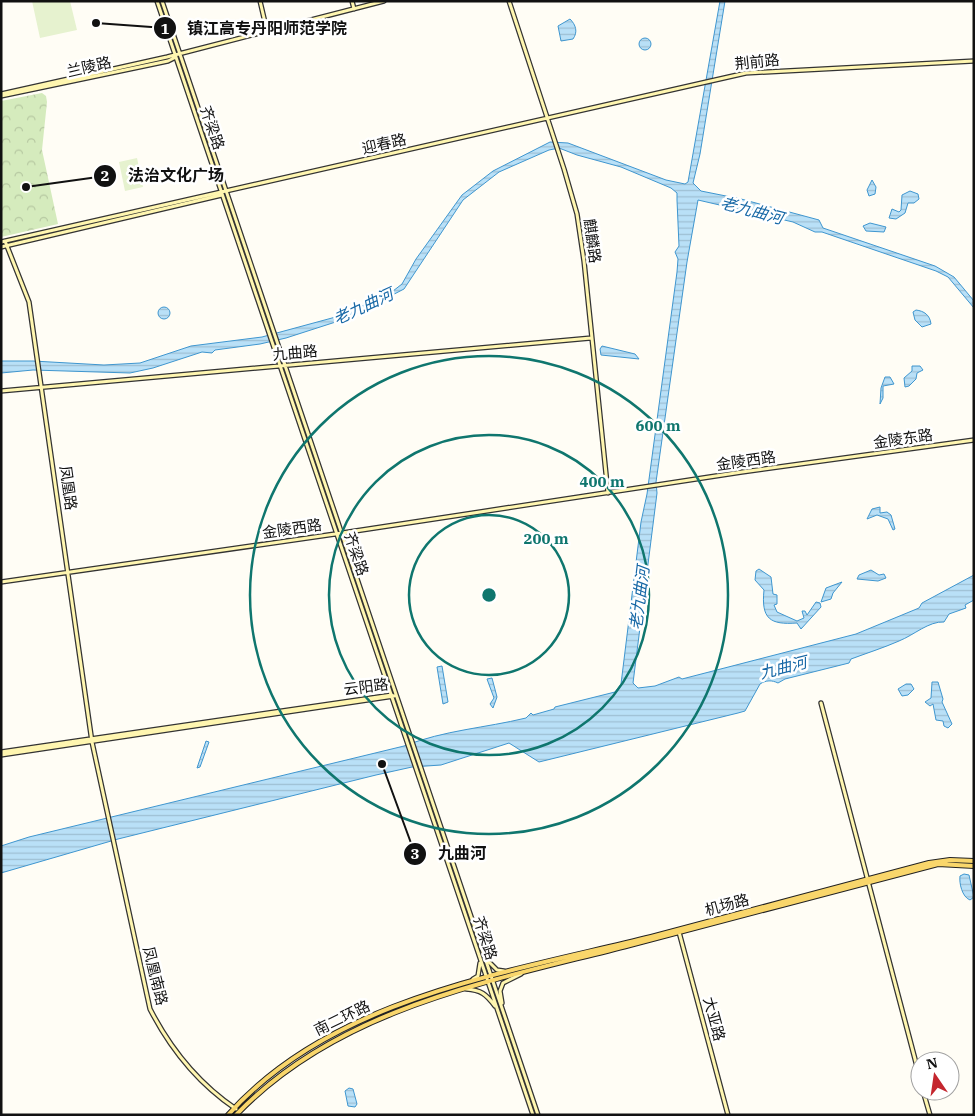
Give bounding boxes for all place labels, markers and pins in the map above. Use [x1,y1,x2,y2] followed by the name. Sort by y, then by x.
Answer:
[152,13,357,44] callout: 镇江高专丹阳师范学院
[93,160,234,191] callout: 法治文化广场
[480,586,498,604] centre of rings
[403,838,496,869] callout: 九曲河

